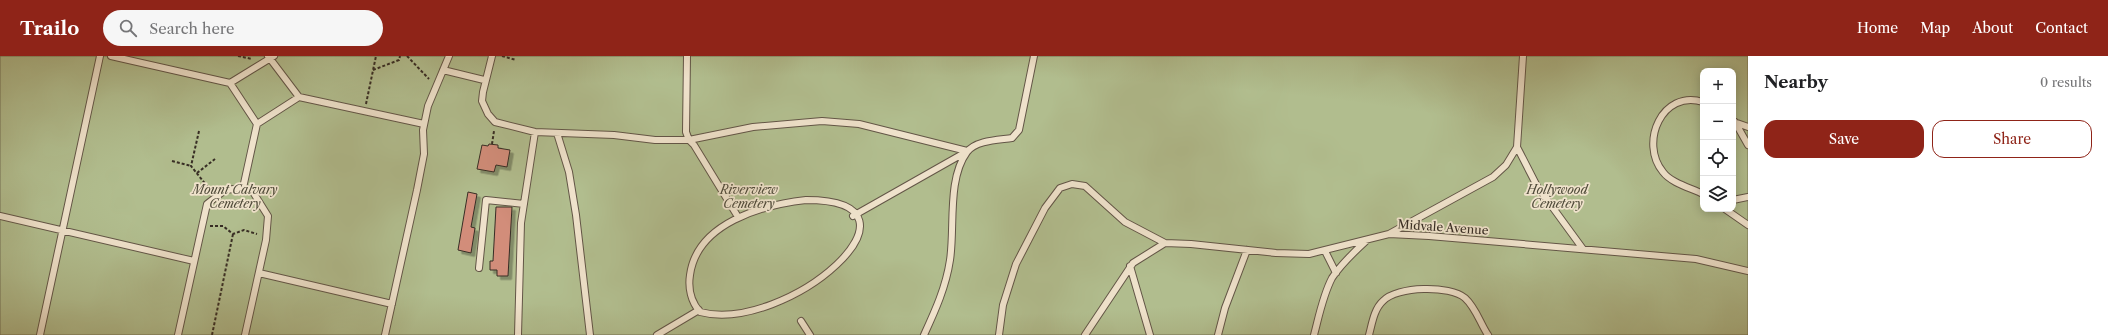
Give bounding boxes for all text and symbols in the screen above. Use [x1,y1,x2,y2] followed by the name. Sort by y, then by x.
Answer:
[103,10,383,46] search box
[20,17,79,40] text: Trailo
[117,17,139,39] icon: search
[149,19,234,38] text: Search here
[1857,19,1898,37] text: Home
[1920,19,1950,37] text: Map
[1972,19,2013,37] text: About
[2035,19,2088,37] text: Contact
[1700,68,1736,212] map controls
[1700,68,1736,104] button: +
[1764,72,1828,92] text: Nearby
[2040,74,2092,90] text: 0 results
[1700,104,1736,140] button: −
[1764,120,1924,158] button: Save
[1932,120,2092,158] button: Share
[1700,140,1736,176] button: locate
[1700,176,1736,212] button: layers
[190,182,278,211] park label: Mount Calvary Cemetery
[719,182,778,211] park label: Riverview Cemetery
[1525,182,1589,211] park label: Hollywood Cemetery
[1397,216,1489,238] street label: Midvale Avenue

